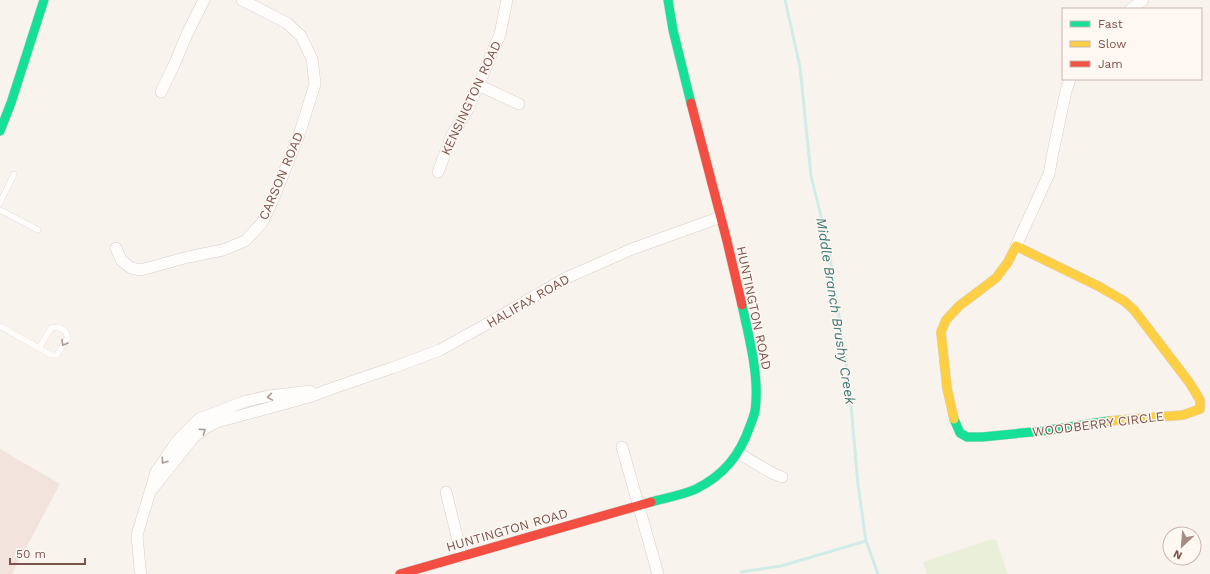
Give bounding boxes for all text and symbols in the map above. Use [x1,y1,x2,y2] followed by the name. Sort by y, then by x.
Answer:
[1062,8,1202,80] legend
[1098,17,1123,31] text: Fast
[1098,37,1126,51] text: Slow
[438,38,504,158] street label: KENSINGTON ROAD
[1098,57,1123,71] text: Jam
[256,130,306,222] street label: CARSON ROAD
[813,216,859,406] water label: Middle Branch Brushy Creek
[734,245,774,371] street label: HUNTINGTON ROAD
[484,271,572,331] street label: HALIFAX ROAD
[62,339,69,346] one-way arrow
[267,392,273,401] one-way arrow
[1031,408,1165,440] street label: WOODBERRY CIRCLE
[198,429,205,436] one-way arrow
[161,457,168,464] one-way arrow
[444,505,570,555] street label: HUNTINGTON ROAD
[1162,526,1202,566] north arrow
[10,540,85,566] scale bar
[16,547,46,561] text: 50 m
[1171,547,1184,562] text: N

